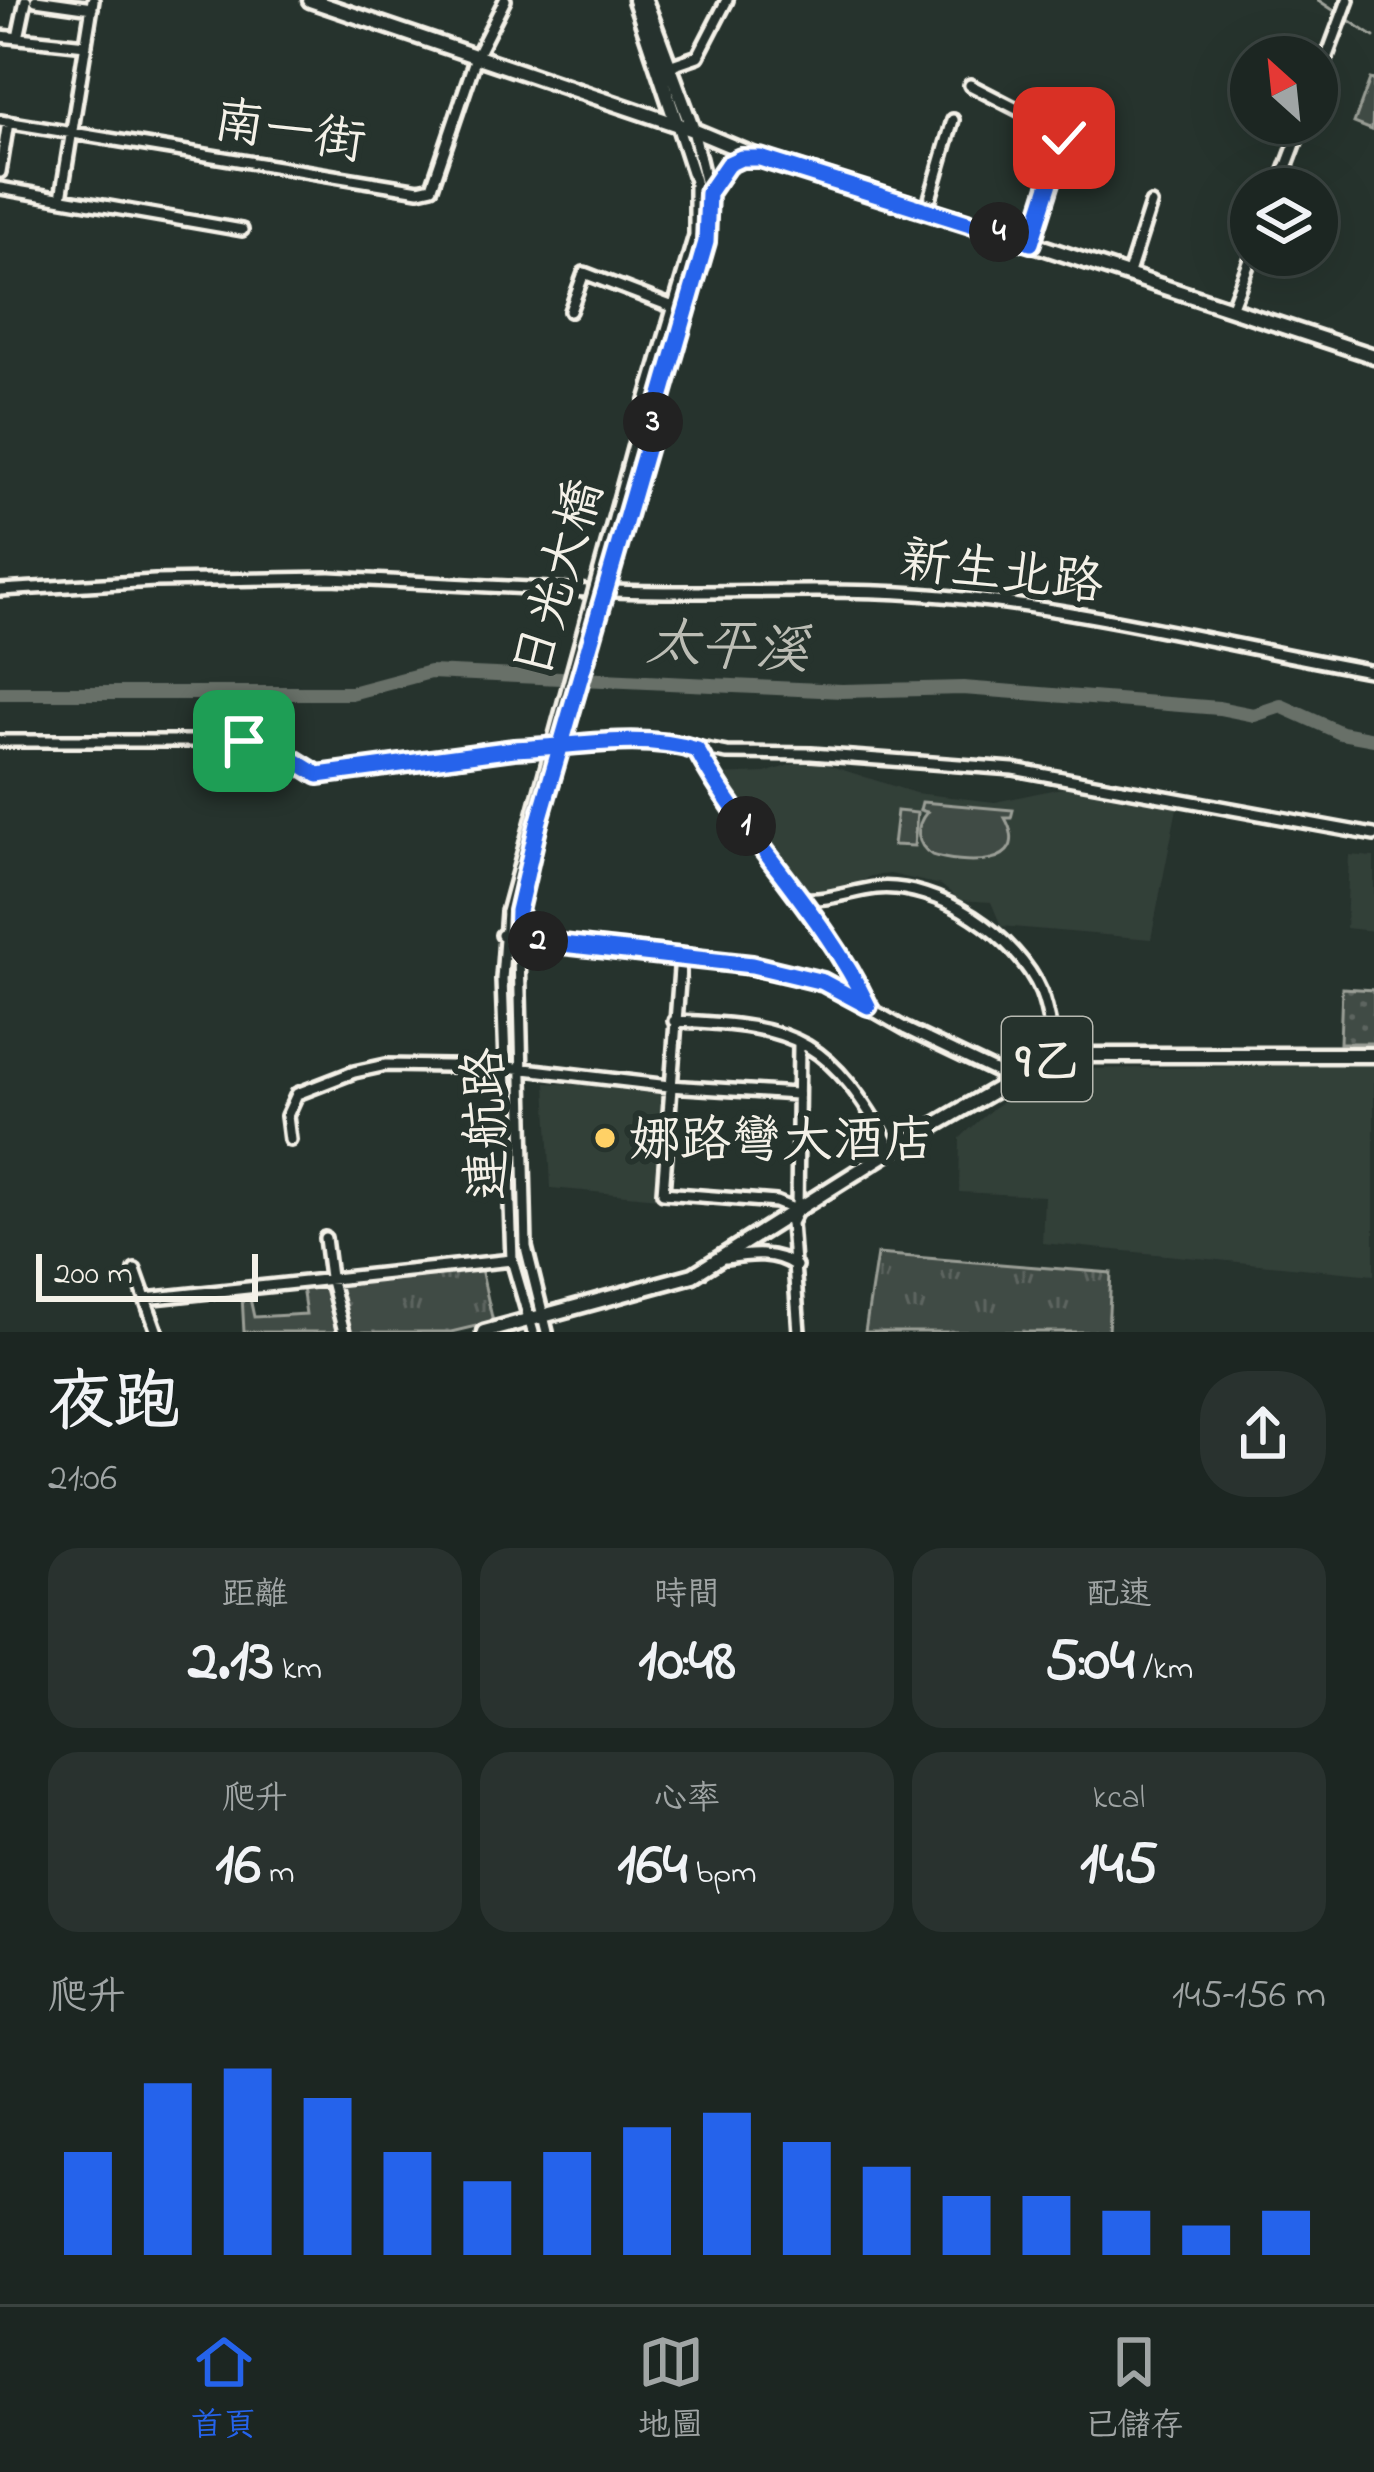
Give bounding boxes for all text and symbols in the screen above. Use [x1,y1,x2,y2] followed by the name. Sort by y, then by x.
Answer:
[1230,36,1338,144] north arrow
[1230,36,1338,276] map controls
[208,85,371,183] street label: 南一街
[1013,87,1115,189] pin
[1031,105,1097,171] icon: check
[1230,168,1338,276] button: layers
[969,202,1029,262] pin: 4
[992,208,1006,256] text: 4
[623,392,683,452] pin: 3
[646,398,660,446] text: 3
[497,471,625,688] street label: 日光大橋
[896,525,1107,624] street label: 新生北路
[645,607,814,693] water label: 太平溪
[193,690,295,792] pin
[211,708,277,774] icon: arrive
[716,796,776,856] pin: 1
[741,802,751,850] text: 1
[508,911,568,971] pin: 2
[530,917,546,965] text: 2
[1002,1017,1092,1101] road number: 9乙
[449,1046,530,1202] street label: 連航路
[629,1106,935,1181] place label: 娜路彎大酒店
[592,1125,618,1151] marker: 娜路彎大酒店
[36,1248,258,1301] scale bar
[54,1251,133,1299] text: 200 m
[48,1358,180,1454] text: 夜跑
[1200,1371,1326,1497] button: share
[48,1451,117,1508] text: 21:06
[222,1572,288,1620] text: 距離
[654,1572,720,1620] text: 時間
[1086,1572,1152,1620] text: 配速
[188,1620,274,1707] text: 2.13
[638,1620,736,1707] text: 10:48
[1045,1620,1135,1707] text: 5:04
[274,1646,322,1694] text: km
[1135,1646,1193,1694] text: /km
[1093,1775,1145,1823] text: kcal
[222,1776,288,1824] text: 爬升
[654,1776,720,1824] text: 心率
[1080,1823,1158,1910] text: 145
[215,1824,261,1911] text: 16
[617,1824,687,1911] text: 164
[261,1850,295,1898] text: m
[687,1850,757,1898] text: bpm
[1172,1968,1326,2025] text: 145–156 m
[48,1970,126,2027] text: 爬升
[191,2329,257,2451] tab: 首頁
[638,2329,704,2451] tab: 地圖
[1085,2329,1184,2451] tab: 已儲存

